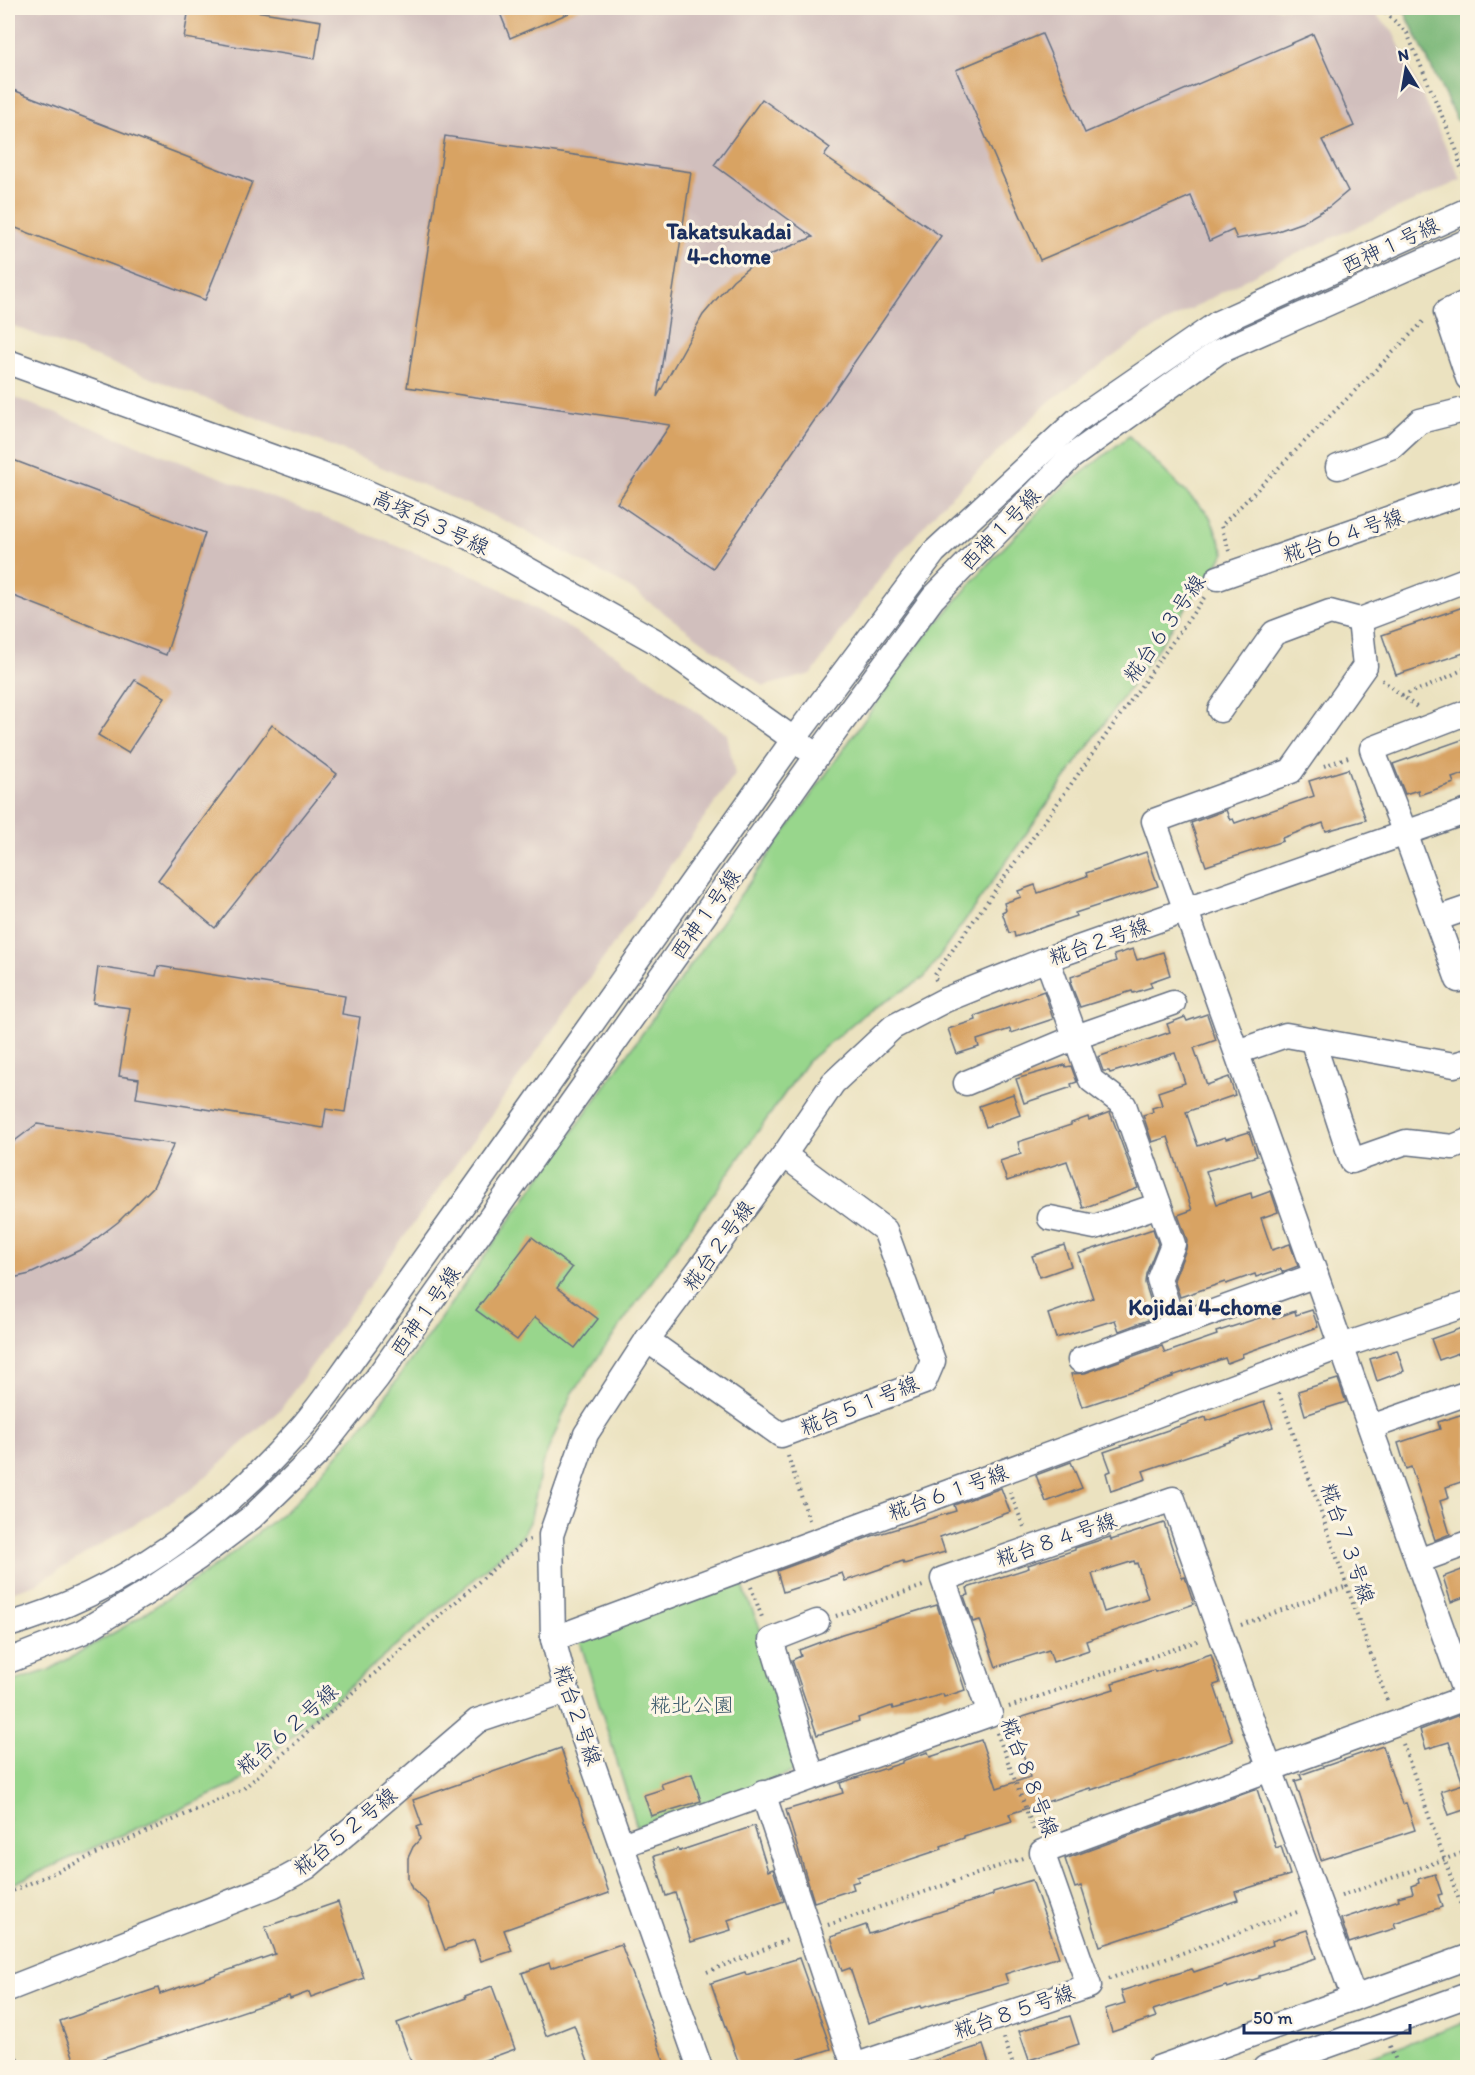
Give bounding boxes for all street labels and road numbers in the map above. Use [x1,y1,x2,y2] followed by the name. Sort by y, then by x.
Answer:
[1337,211,1443,279] street label: 西神１号線
[955,483,1045,575] street label: 西神１号線
[369,484,493,560] street label: 高塚台３号線
[1279,503,1407,567] street label: 糀台６４号線
[1118,569,1210,687] street label: 糀台６３号線
[665,864,745,964] street label: 西神１号線
[1045,912,1153,970] street label: 糀台２号線
[677,1195,759,1295] street label: 糀台２号線
[385,1261,465,1361] street label: 西神１号線
[796,1370,922,1440] street label: 糀台５１号線
[885,1459,1011,1525] street label: 糀台６１号線
[1316,1479,1380,1607] street label: 糀台７３号線
[992,1507,1120,1571] street label: 糀台８４号線
[549,1661,607,1769] street label: 糀台２号線
[231,1678,343,1780] street label: 糀台６２号線
[996,1714,1064,1840] street label: 糀台８８号線
[288,1782,402,1880] street label: 糀台５２号線
[950,1979,1078,2043] street label: 糀台８５号線

